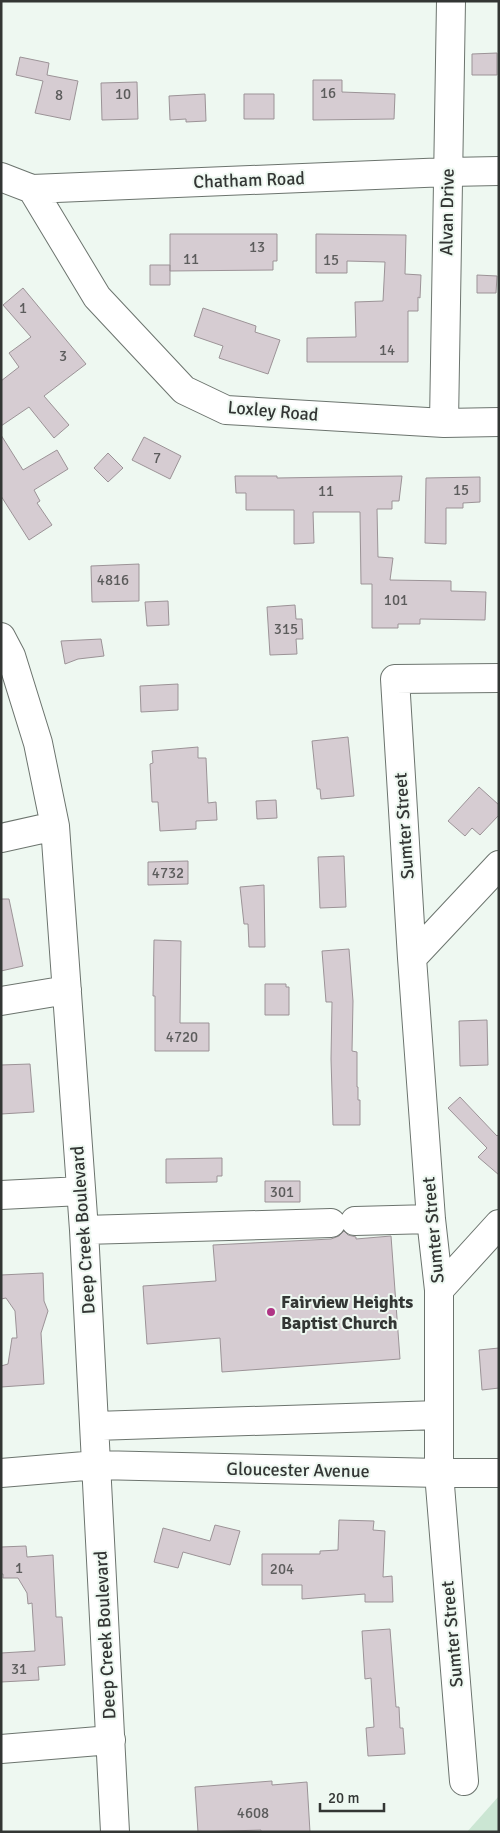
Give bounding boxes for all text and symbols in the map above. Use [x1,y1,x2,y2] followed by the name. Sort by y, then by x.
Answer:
[320,84,336,102] house number: 16
[115,85,131,103] house number: 10
[55,86,63,104] house number: 8
[193,167,305,193] street label: Chatham Road
[435,168,459,256] street label: Alvan Drive
[249,238,265,256] house number: 13
[183,250,199,268] house number: 11
[323,251,339,269] house number: 15
[19,299,27,317] house number: 1
[379,341,395,359] house number: 14
[59,347,67,365] house number: 3
[227,396,319,426] street label: Loxley Road
[153,449,161,467] house number: 7
[453,481,469,499] house number: 15
[318,482,334,500] house number: 11
[97,571,129,589] house number: 4816
[384,591,408,609] house number: 101
[274,620,298,638] house number: 315
[389,772,419,880] street label: Sumter Street
[152,864,184,882] house number: 4732
[166,1028,198,1046] house number: 4720
[66,1145,100,1315] street label: Deep Creek Boulevard
[417,1176,449,1284] street label: Sumter Street
[270,1183,294,1201] house number: 301
[281,1291,413,1334] place label: Fairview Heights Baptist Church
[265,1306,277,1318] marker: Fairview Heights Baptist Church
[226,1458,370,1482] street label: Gloucester Avenue
[90,1550,120,1720] street label: Deep Creek Boulevard
[15,1559,23,1577] house number: 1
[270,1560,294,1578] house number: 204
[436,1580,468,1688] street label: Sumter Street
[11,1660,27,1678] house number: 31
[320,1780,384,1812] scale bar
[328,1789,359,1807] text: 20 m
[237,1804,269,1822] house number: 4608

